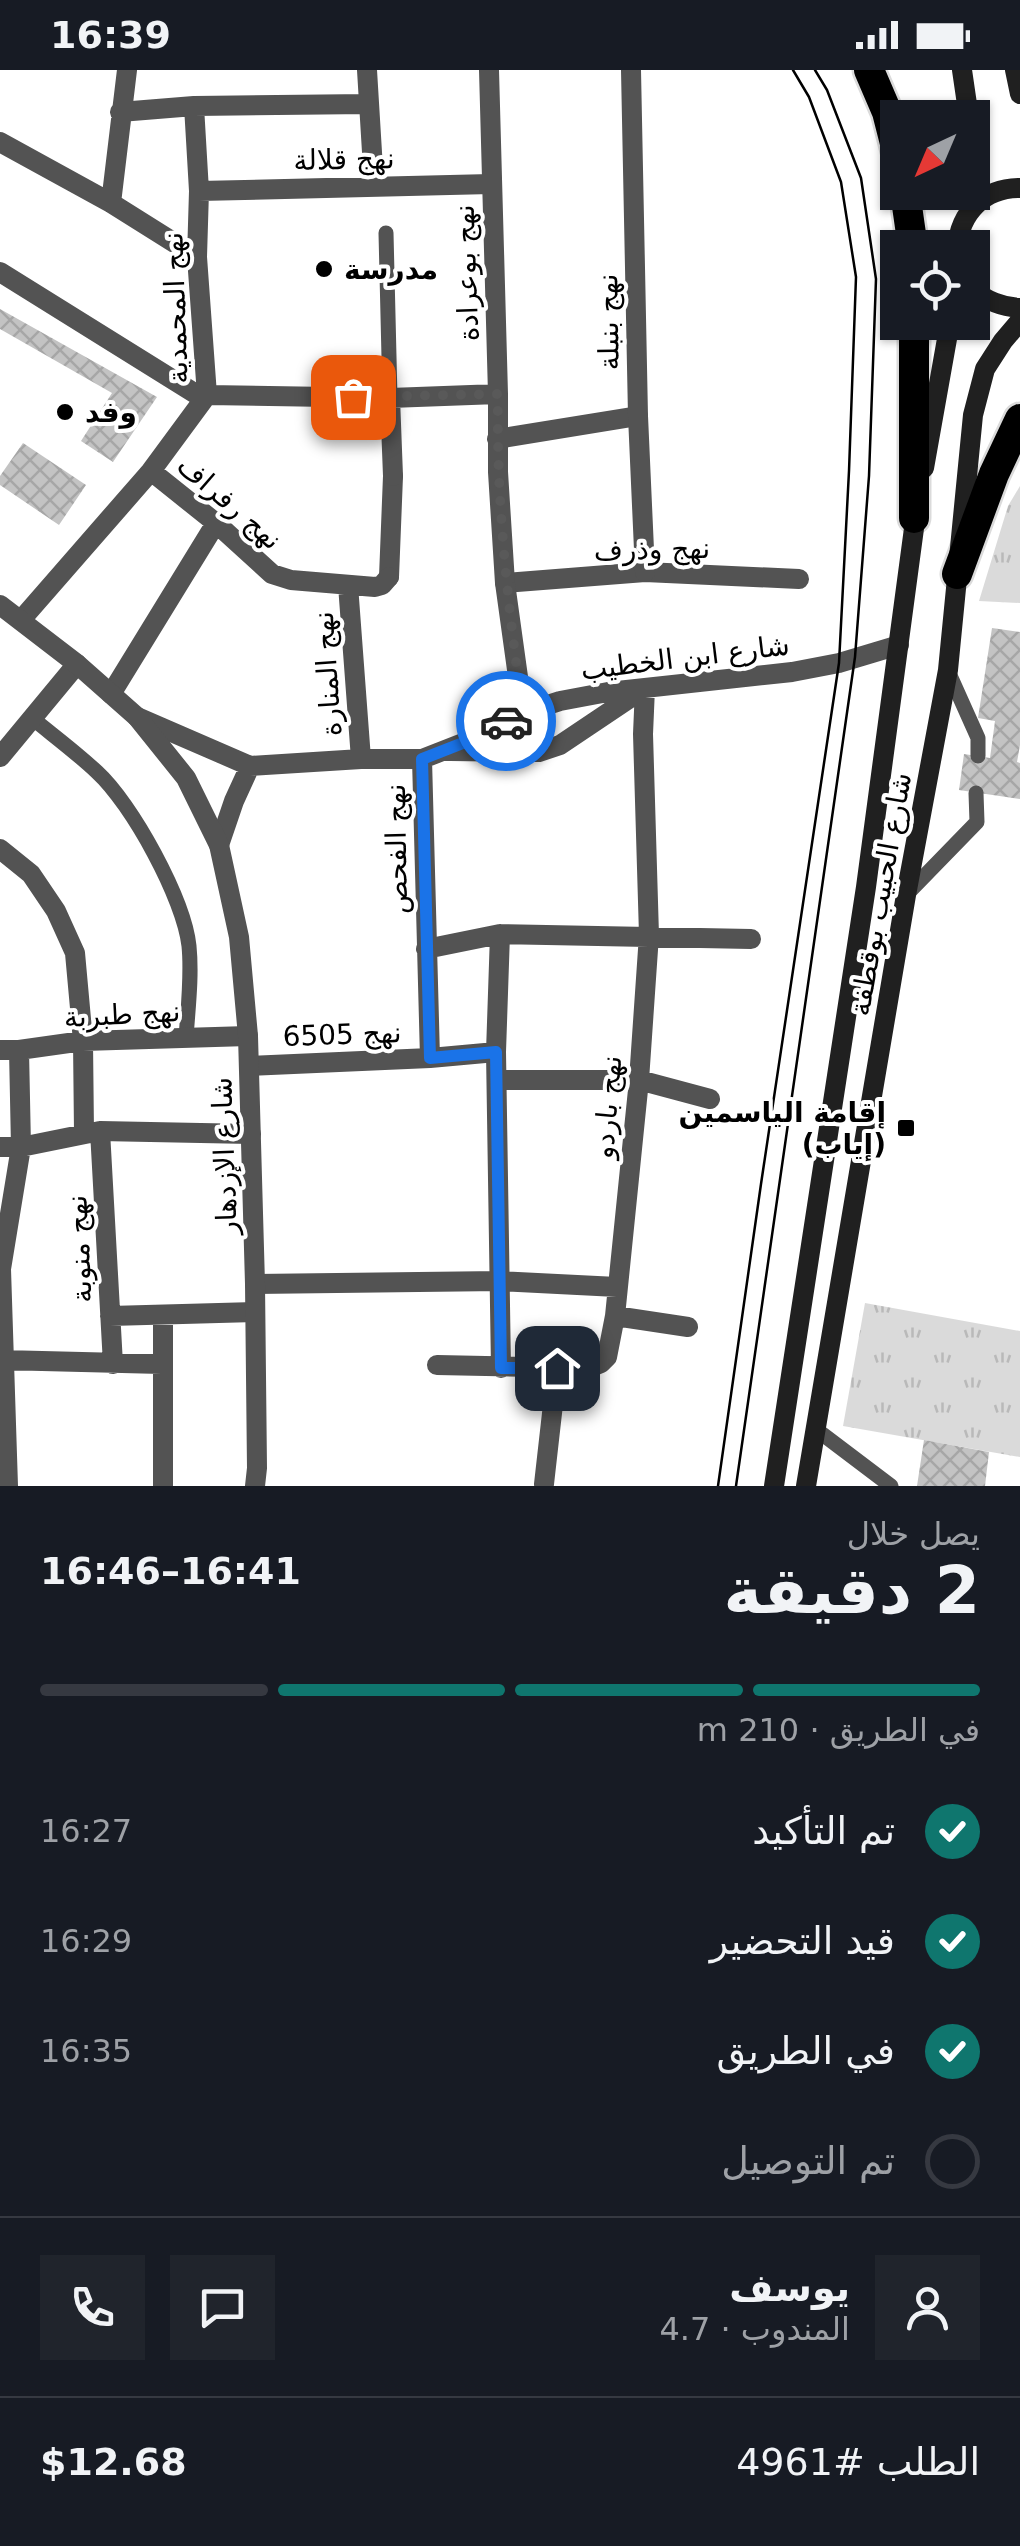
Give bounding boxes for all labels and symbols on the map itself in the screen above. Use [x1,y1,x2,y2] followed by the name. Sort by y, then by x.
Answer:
[880,100,990,210] north arrow
[293,142,395,177] street label: نهج قلالة
[448,204,485,342] street label: نهج بوعرادة
[156,231,195,384] street label: نهج المحمدية
[344,253,438,286] place label: مدرسة
[313,258,335,280] marker: مدرسة
[591,273,626,371] street label: نهج بنبلة
[311,355,396,440] pin
[85,396,137,429] place label: وفد
[54,401,76,423] marker: وفد
[171,448,288,556] street label: نهج رفراف
[594,532,710,567] street label: نهج وذرف
[307,610,348,738] street label: نهج المنارة
[579,628,791,687] street label: شارع ابن الخطيب
[456,671,556,771] courier
[843,770,918,1018] street label: شارع الحبيب بوقطفة
[379,783,414,915] street label: نهج الفحص
[63,995,181,1034] street label: نهج طبربة
[282,1016,402,1053] street label: نهج 6505
[586,1054,628,1162] street label: نهج باردو
[205,1077,244,1237] street label: شارع الإزدهار
[679,1096,886,1162] place label: إقامة الياسمين (إياب)
[895,1117,917,1139] marker: إقامة الياسمين (إياب)
[60,1194,99,1304] street label: نهج منوبة
[515,1326,600,1411] pin

